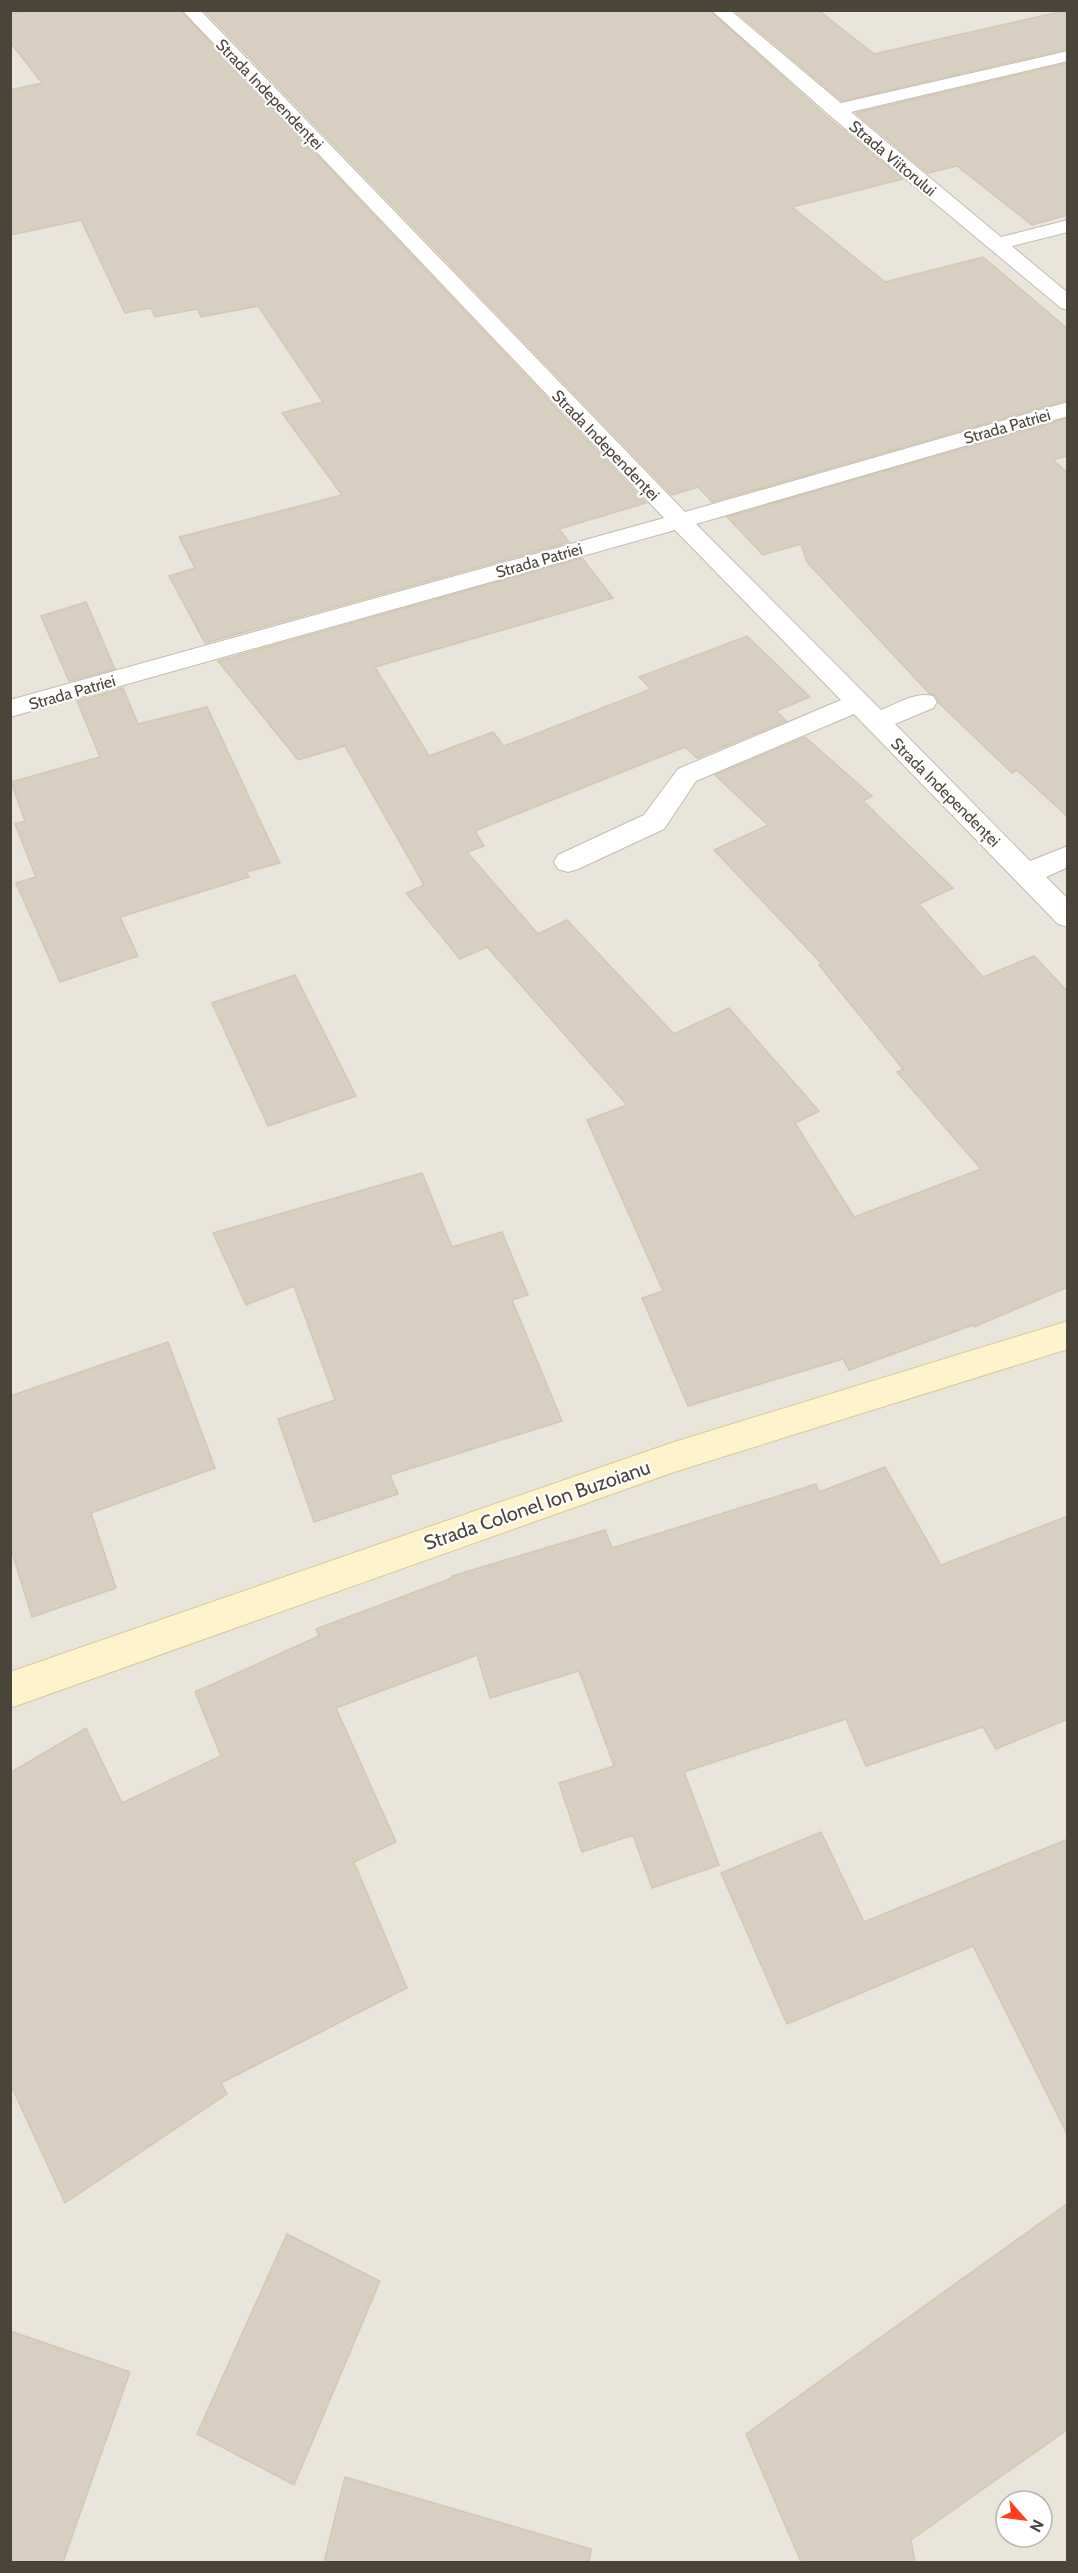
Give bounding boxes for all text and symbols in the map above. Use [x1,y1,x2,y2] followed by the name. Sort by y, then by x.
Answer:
[211,35,327,154] street label: Strada Independenței
[845,117,940,200] street label: Strada Viitorului
[547,386,663,505] street label: Strada Independenței
[962,405,1053,448] street label: Strada Patriei
[494,539,585,582] street label: Strada Patriei
[27,671,118,714] street label: Strada Patriei
[887,734,1004,851] street label: Strada Independenței
[421,1455,653,1555] street label: Strada Colonel Ion Buzoianu
[994,2489,1054,2549] north arrow
[1026,2516,1048,2535] text: N

